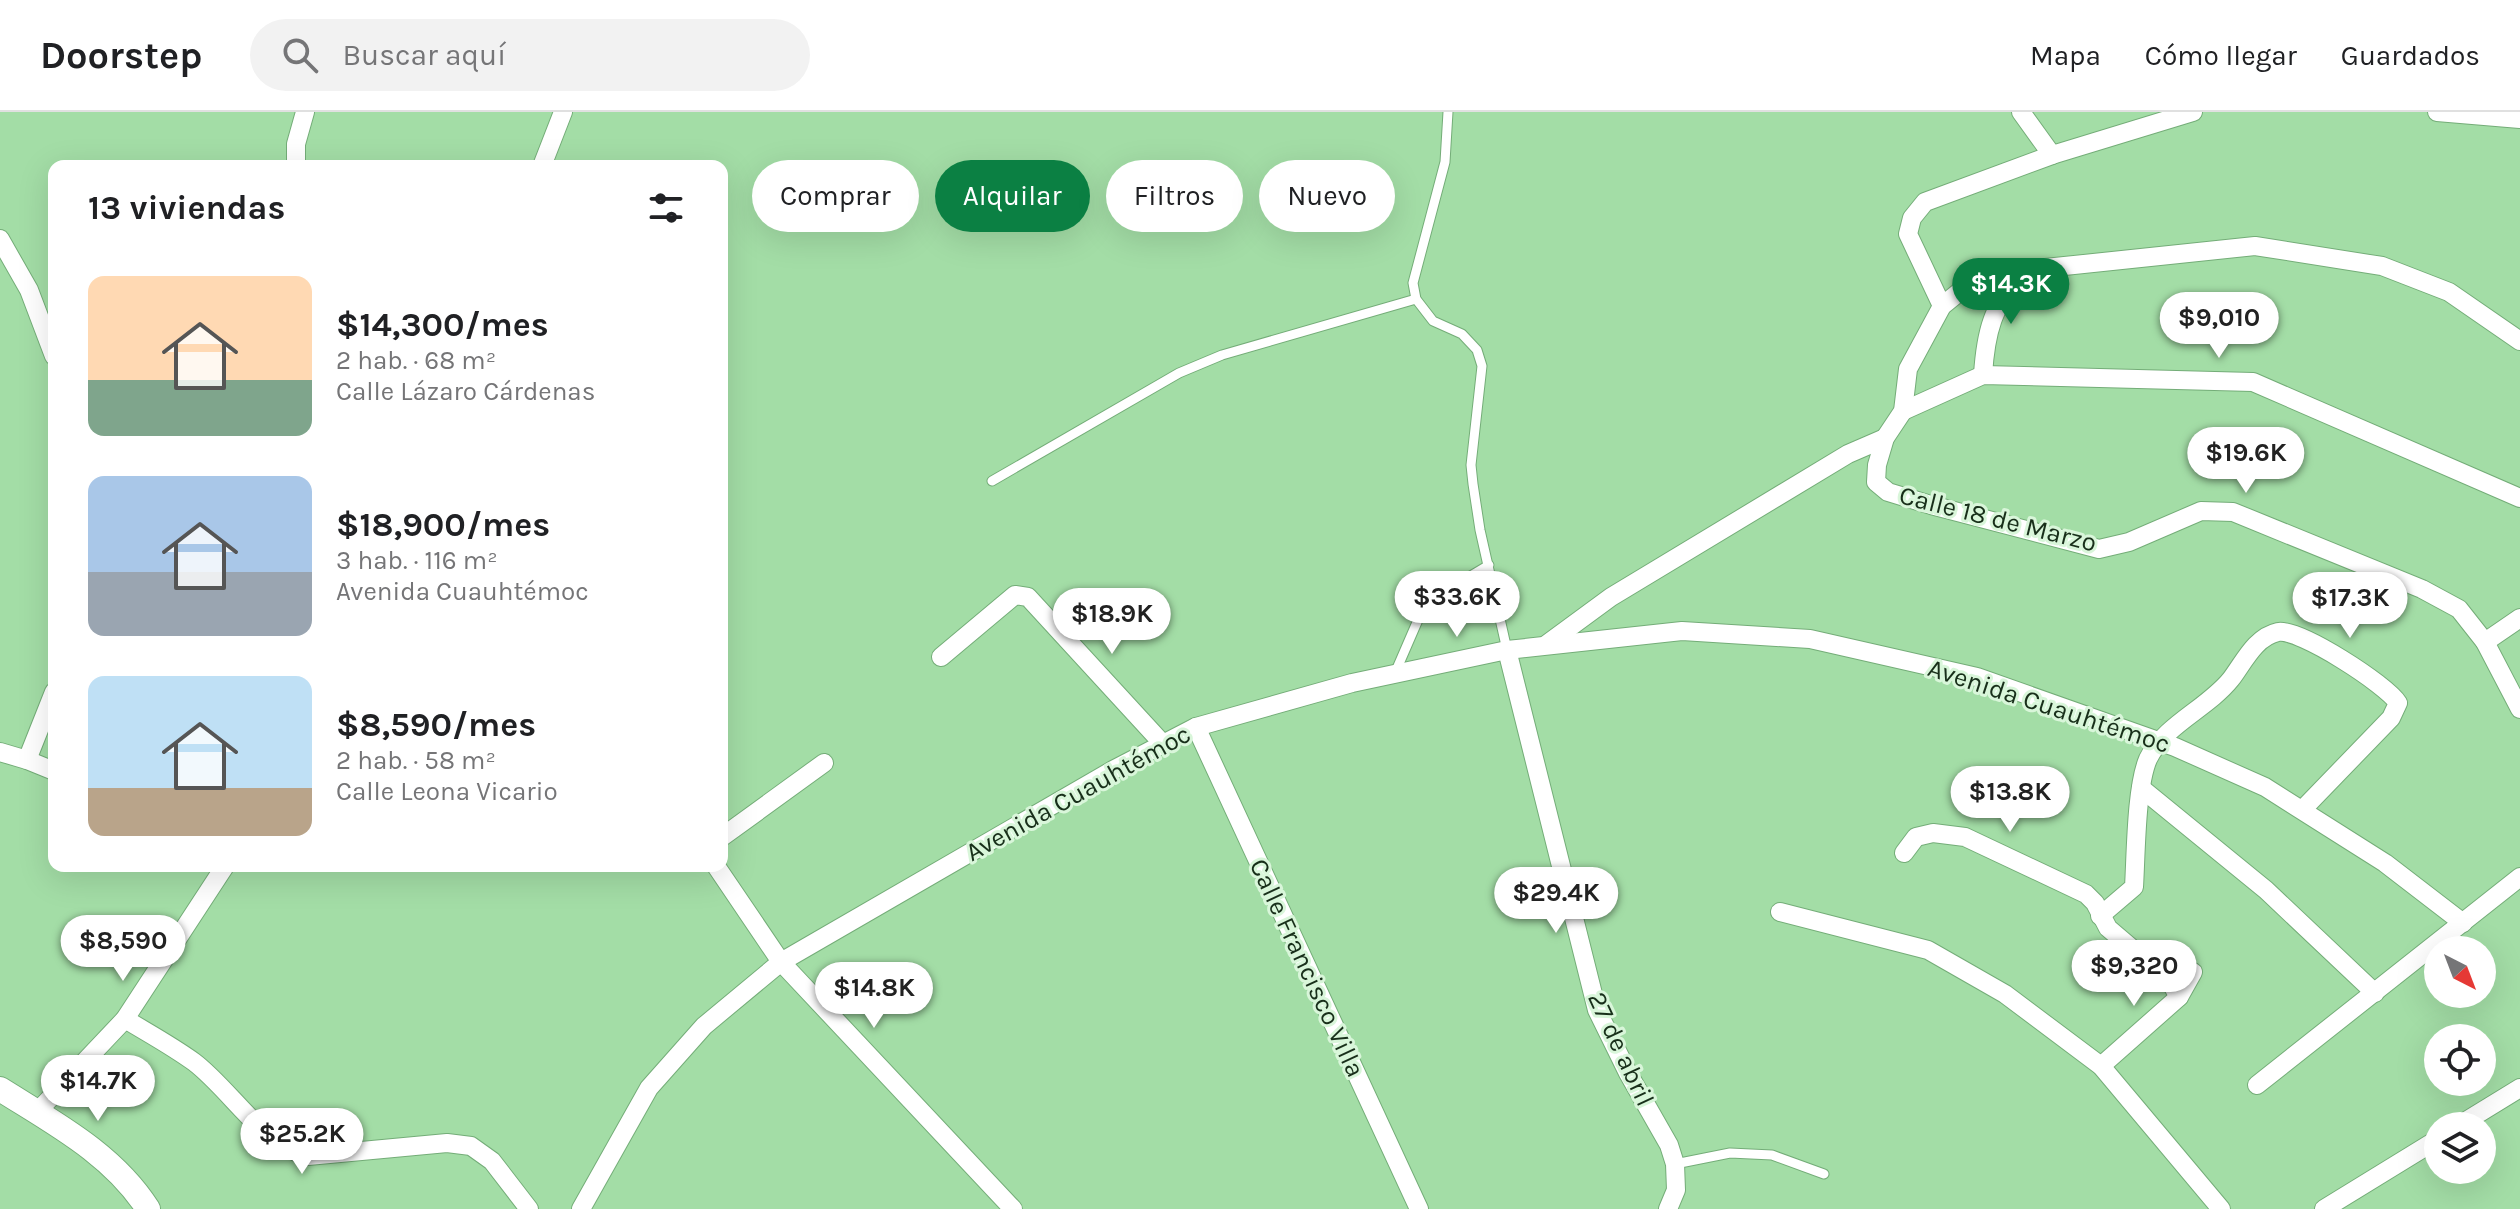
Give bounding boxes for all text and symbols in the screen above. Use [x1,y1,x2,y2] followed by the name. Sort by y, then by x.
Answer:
[250,19,810,91] search box
[40,33,202,78] text: Doorstep
[278,33,322,77] icon: search
[342,37,506,73] text: Buscar aquí
[2030,39,2101,72] text: Mapa
[2145,39,2297,72] text: Cómo llegar
[2341,39,2480,72] text: Guardados
[752,160,919,232] chip: Comprar
[935,160,1090,232] chip: Alquilar
[1106,160,1243,232] chip: Filtros
[1259,160,1395,232] chip: Nuevo
[644,186,688,230] icon: filters
[88,188,285,228] text: 13 viviendas
[1946,258,2076,326] pin: $14.3K
[1970,268,2052,299] text: $14.3K
[2154,292,2284,360] pin: $9,010
[2178,302,2260,333] text: $9,010
[336,305,549,345] text: $14,300/mes
[152,308,248,404] icon: home
[336,345,496,376] text: 2 hab. · 68 m²
[336,376,595,407] text: Calle Lázaro Cárdenas
[2181,427,2311,495] pin: $19.6K
[2205,437,2287,468] text: $19.6K
[1896,479,2100,559] street label: Calle 18 de Marzo
[336,505,550,545] text: $18,900/mes
[152,508,248,604] icon: home
[336,545,498,576] text: 3 hab. · 116 m²
[1392,571,1522,639] pin: $33.6K
[2285,572,2415,640] pin: $17.3K
[336,576,589,607] text: Avenida Cuauhtémoc
[1413,581,1501,612] text: $33.6K
[2311,582,2389,613] text: $17.3K
[1047,588,1177,656] pin: $18.9K
[1071,598,1153,629] text: $18.9K
[1924,652,2174,760] street label: Avenida Cuauhtémoc
[336,705,536,745] text: $8,590/mes
[152,708,248,804] icon: home
[960,718,1196,868] street label: Avenida Cuauhtémoc
[336,745,496,776] text: 2 hab. · 58 m²
[1945,766,2075,834] pin: $13.8K
[336,776,558,807] text: Calle Leona Vicario
[1969,776,2051,807] text: $13.8K
[1243,854,1371,1082] street label: Calle Francisco Villa
[1491,867,1621,935] pin: $29.4K
[1512,877,1600,908] text: $29.4K
[58,915,188,983] pin: $8,590
[79,925,167,956] text: $8,590
[2424,936,2496,1008] north arrow
[2424,936,2496,1184] map controls
[2069,940,2199,1008] pin: $9,320
[2090,950,2178,981] text: $9,320
[809,962,939,1030] pin: $14.8K
[833,972,915,1003] text: $14.8K
[1581,987,1661,1111] street label: 27 de abril
[2424,1024,2496,1096] button: locate
[33,1055,163,1123] pin: $14.7K
[59,1065,137,1096] text: $14.7K
[237,1108,367,1176] pin: $25.2K
[2424,1112,2496,1184] button: layers
[258,1118,346,1149] text: $25.2K

